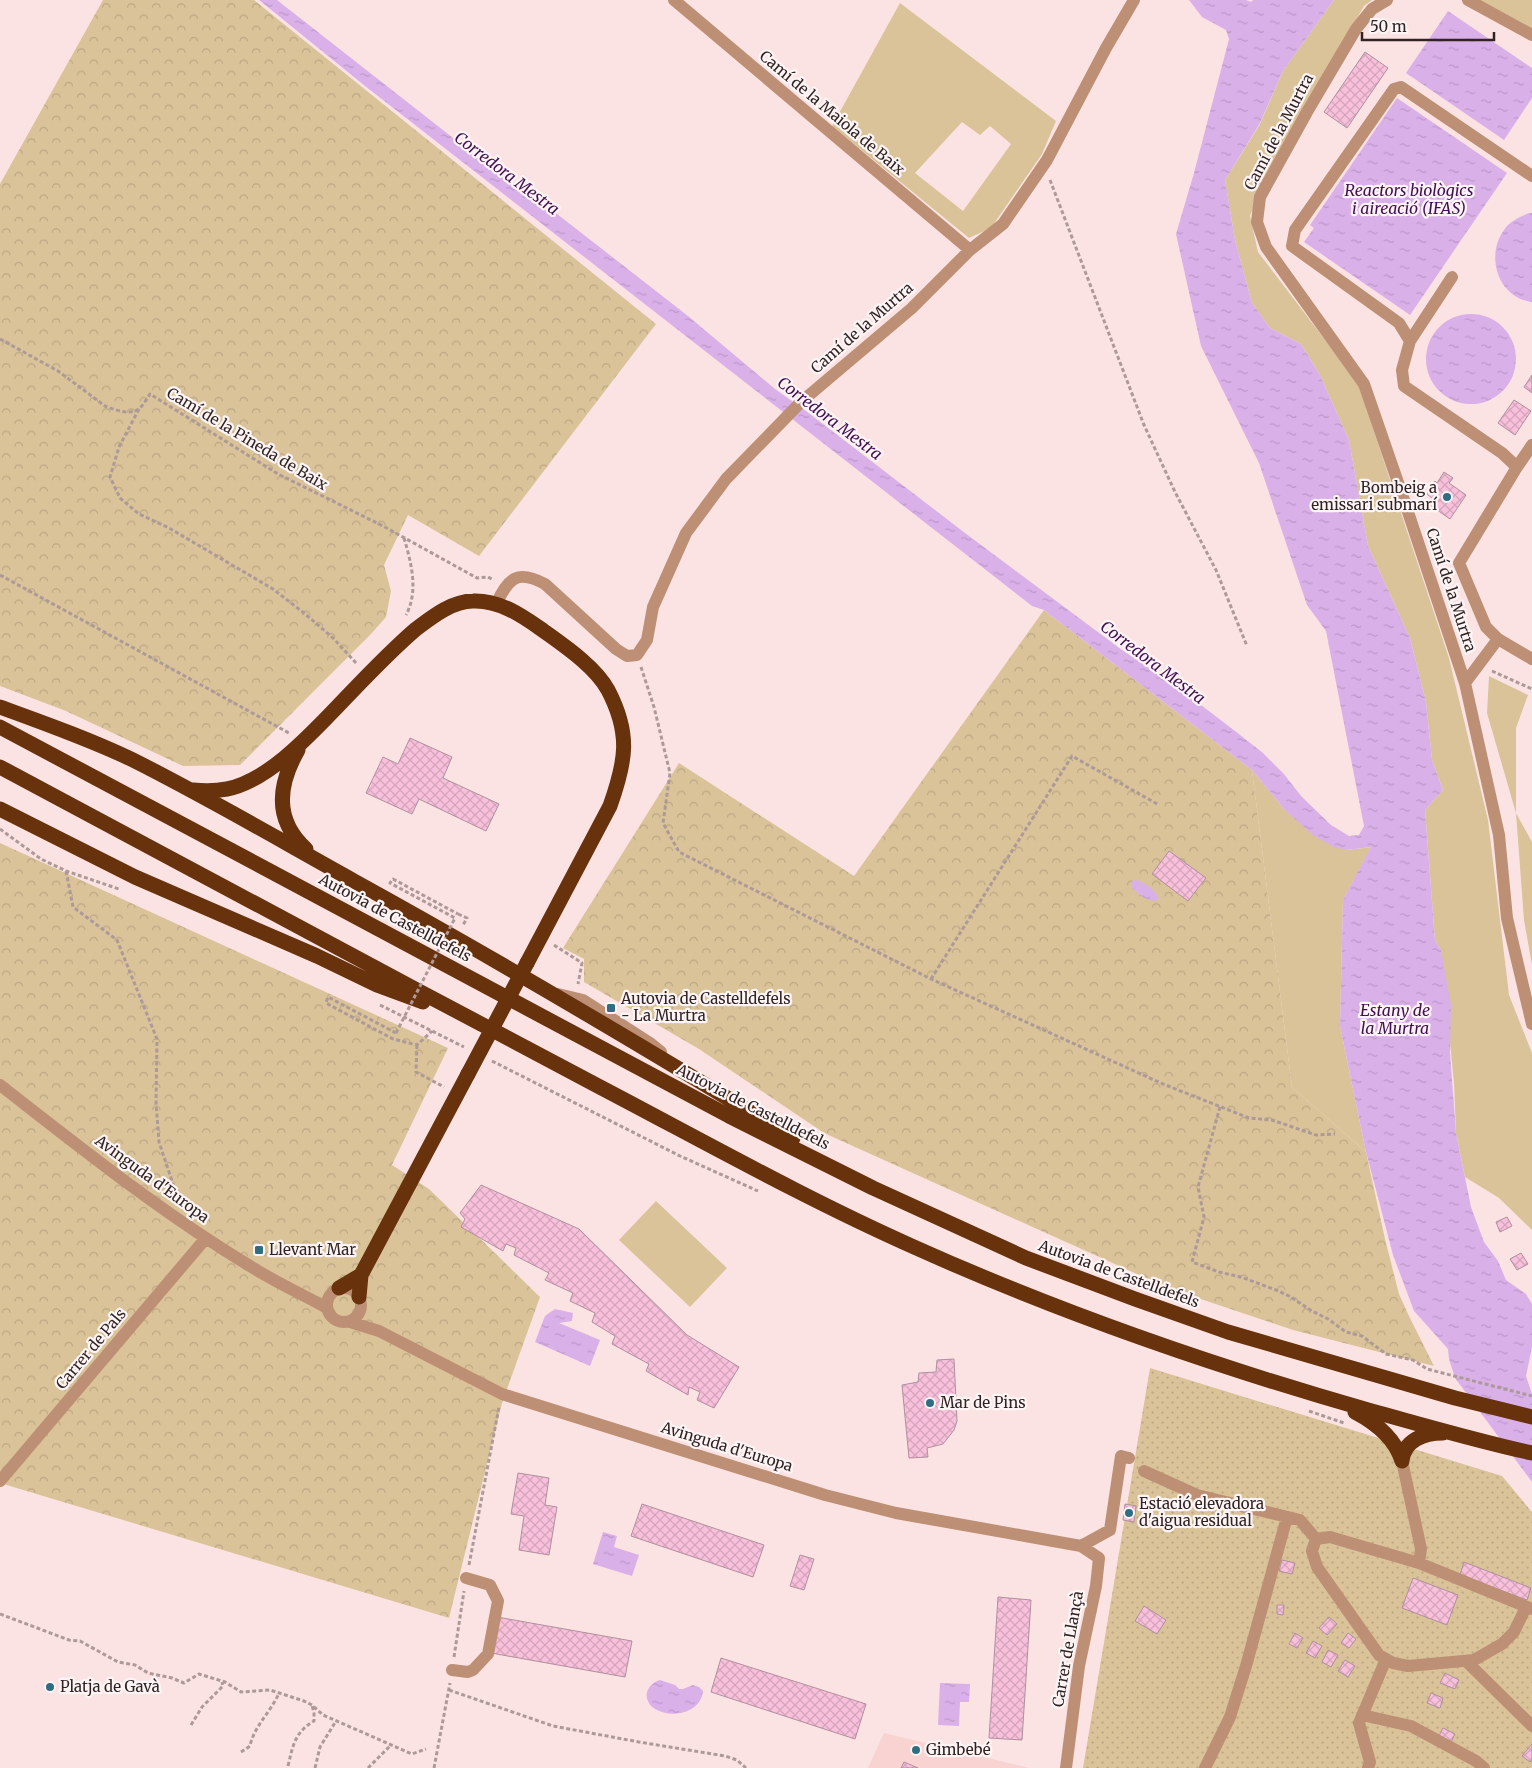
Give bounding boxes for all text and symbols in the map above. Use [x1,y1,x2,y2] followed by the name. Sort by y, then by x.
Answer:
[1362,10,1494,42] scale bar
[1370,17,1407,36] text: 50 m
[756,46,909,179] street label: Camí de la Maiola de Baix
[1240,70,1317,193] street label: Camí de la Murtra
[451,127,563,219] water label: Corredora Mestra
[1345,180,1474,218] water label: Reactors biològics i aireació (IFAS)
[807,278,917,377] street label: Camí de la Murtra
[774,372,886,464] water label: Corredora Mestra
[163,383,331,494] street label: Camí de la Pineda de Baix
[1311,478,1438,514] place label: Bombeig a emissari submarí
[1441,491,1453,503] marker: Bombeig a emissari submarí
[1422,525,1480,654] street label: Camí de la Murtra
[1097,616,1209,708] water label: Corredora Mestra
[315,869,475,966] street label: Autovia de Castelldefels
[620,989,791,1025] place label: Autovia de Castelldefels - La Murtra
[1360,1000,1430,1038] water label: Estany de la Murtra
[605,1002,617,1014] marker: Autovia de Castelldefels - La Murtra
[672,1059,833,1154] street label: Autovia de Castelldefels
[91,1130,213,1226] street label: Avinguda d'Europa
[1035,1235,1202,1311] street label: Autovia de Castelldefels
[269,1240,356,1259] place label: Llevant Mar
[253,1244,265,1256] marker: Llevant Mar
[51,1304,130,1393] street label: Carrer de Pals
[940,1393,1026,1412] place label: Mar de Pins
[924,1397,936,1409] marker: Mar de Pins
[658,1417,795,1476] street label: Avinguda d'Europa
[1139,1494,1264,1530] place label: Estació elevadora d'aigua residual
[1123,1507,1135,1519] marker: Estació elevadora d'aigua residual
[1048,1589,1087,1708] street label: Carrer de Llançà
[60,1677,160,1696] place label: Platja de Gavà
[44,1681,56,1693] marker: Platja de Gavà
[926,1740,991,1759] place label: Gimbebé
[910,1744,922,1756] marker: Gimbebé

